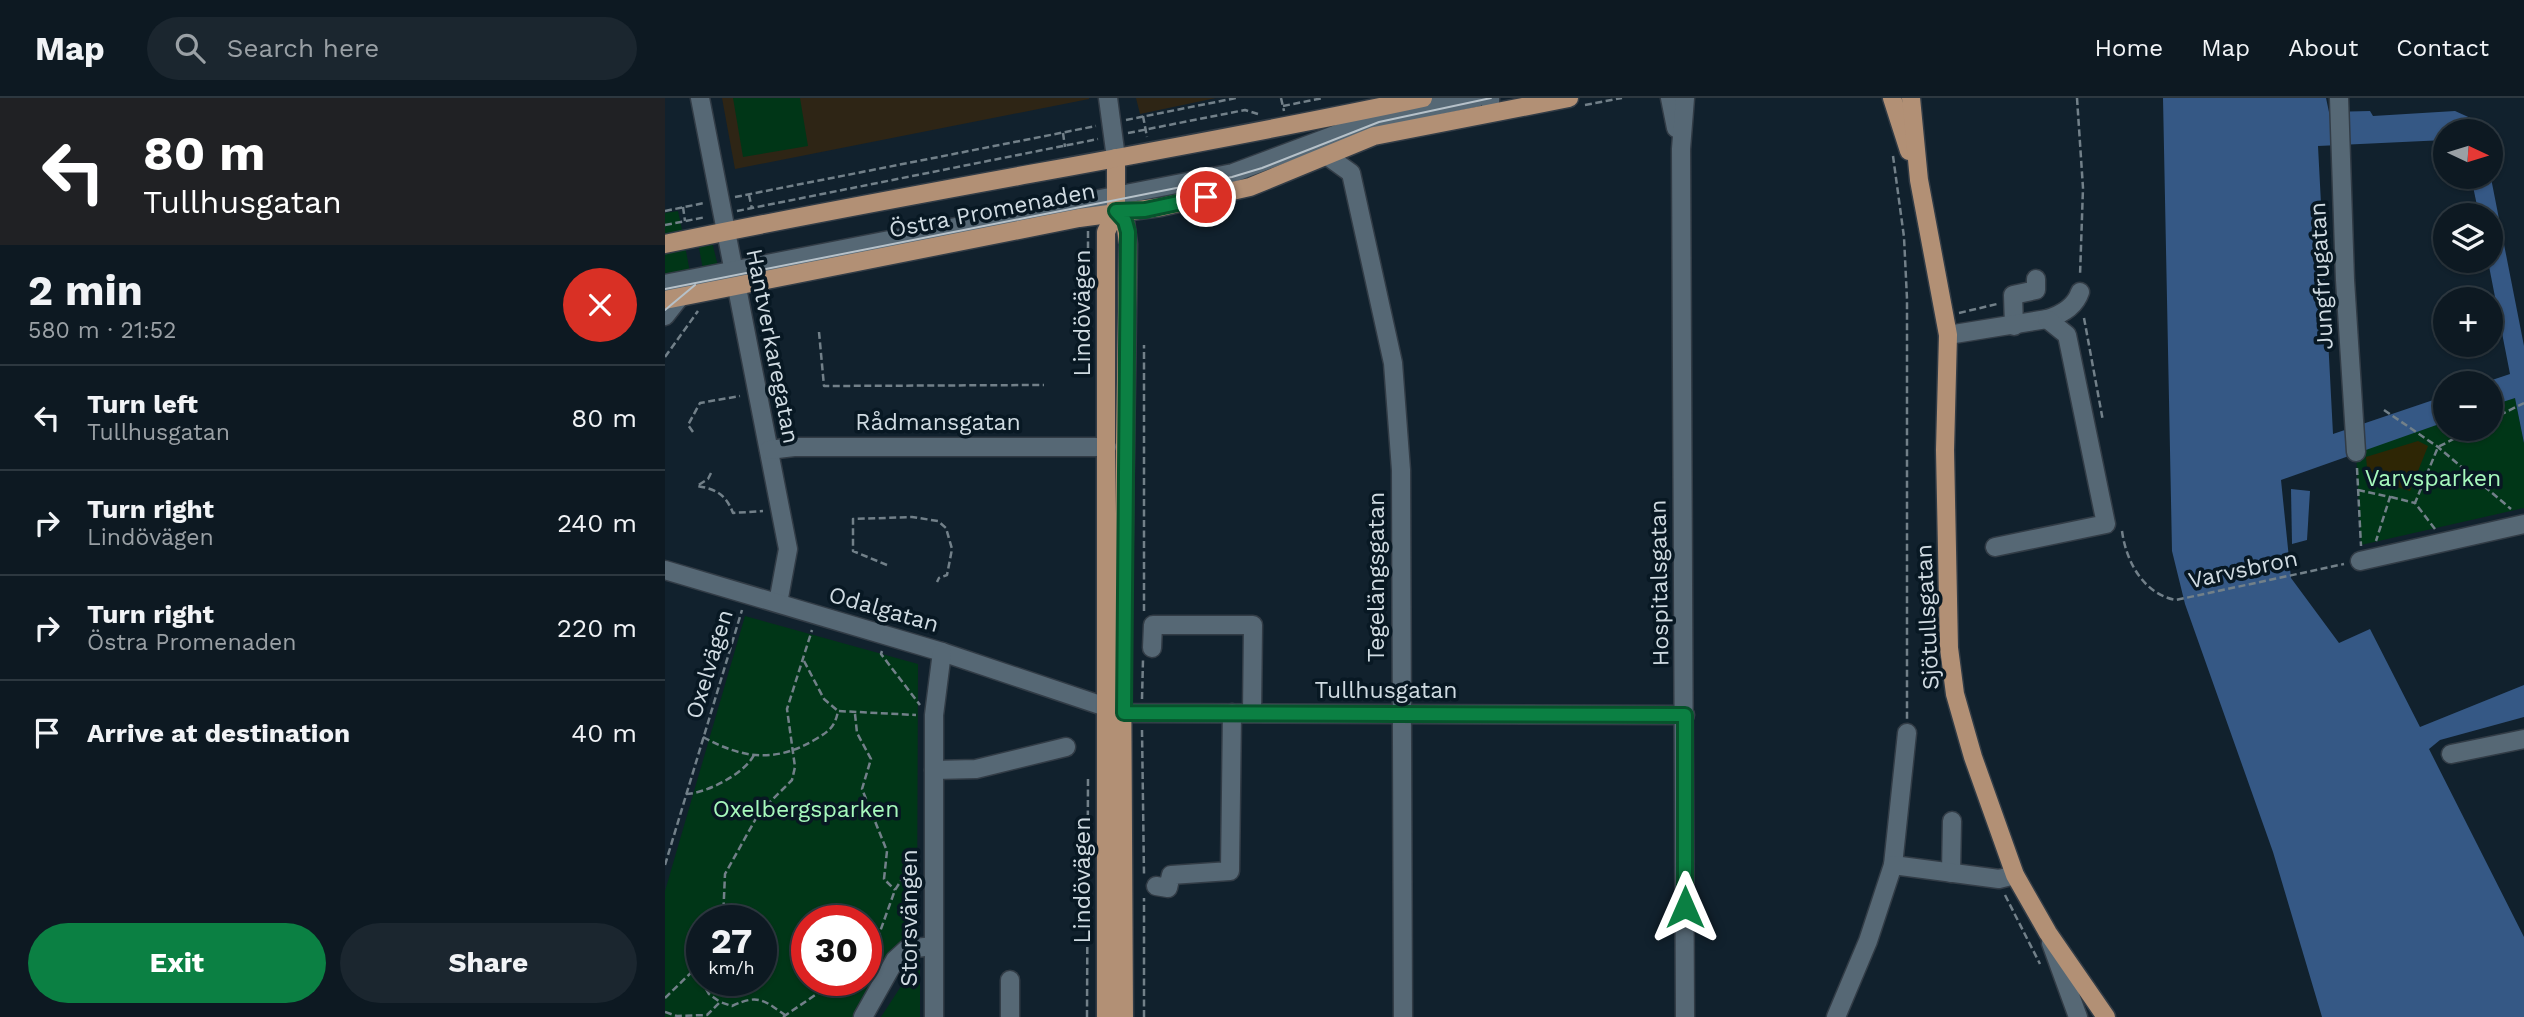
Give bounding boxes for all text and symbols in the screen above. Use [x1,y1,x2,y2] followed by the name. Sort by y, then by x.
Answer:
[147,17,637,80] search box
[35,29,105,68] text: Map
[171,29,209,67] icon: search
[227,33,379,63] text: Search here
[2095,34,2163,62] text: Home
[2201,34,2250,62] text: Map
[2288,34,2358,62] text: About
[2396,34,2489,62] text: Contact
[2433,119,2503,189] north arrow
[2433,119,2503,441] map controls
[143,124,265,182] text: 80 m
[28,126,119,217] icon: left
[1176,167,1236,227] pin
[887,177,1098,244] street label: Östra Promenaden
[1187,178,1225,216] icon: arrive
[143,183,342,221] text: Tullhusgatan
[2304,201,2339,350] street label: Jungfrugatan
[2433,203,2503,273] button: layers
[740,246,805,446] street label: Hantverkaregatan
[1069,250,1096,376] street label: Lindövägen
[28,266,143,315] text: 2 min
[563,268,637,342] button: close
[2433,287,2503,357] button: +
[28,317,177,344] text: 580 m · 21:52
[2433,371,2503,441] button: −
[87,389,198,419] text: Turn left
[28,399,66,437] icon: left
[571,403,637,433] text: 80 m
[855,409,1021,436] street label: Rådmansgatan
[87,419,230,446] text: Tullhusgatan
[2365,465,2501,492] park label: Varvsparken
[1363,492,1390,662] street label: Tegelängsgatan
[87,494,214,524] text: Turn right
[1645,499,1674,667] street label: Hospitalsgatan
[28,504,66,542] icon: right
[557,508,637,538] text: 240 m
[87,524,214,551] text: Lindövägen
[1910,543,1945,691] street label: Sjötullsgatan
[2186,545,2300,594] street label: Varvsbron
[826,581,942,638] street label: Odalgatan
[87,599,214,629] text: Turn right
[680,606,739,722] street label: Oxelvägen
[28,609,66,647] icon: right
[557,613,637,643] text: 220 m
[87,629,297,656] text: Östra Promenaden
[1315,677,1457,704] street label: Tullhusgatan
[28,714,66,752] icon: arrive
[87,718,350,748] text: Arrive at destination
[571,718,637,748] text: 40 m
[713,796,899,823] park label: Oxelbergsparken
[1069,817,1096,943] street label: Lindövägen
[896,849,923,987] street label: Storsvängen
[1648,870,1722,944] position arrow
[791,905,882,996] speed limit sign: 30
[711,920,752,962] text: 27
[28,923,326,1003] button: Exit
[340,923,637,1003] button: Share
[708,957,755,978] text: km/h

